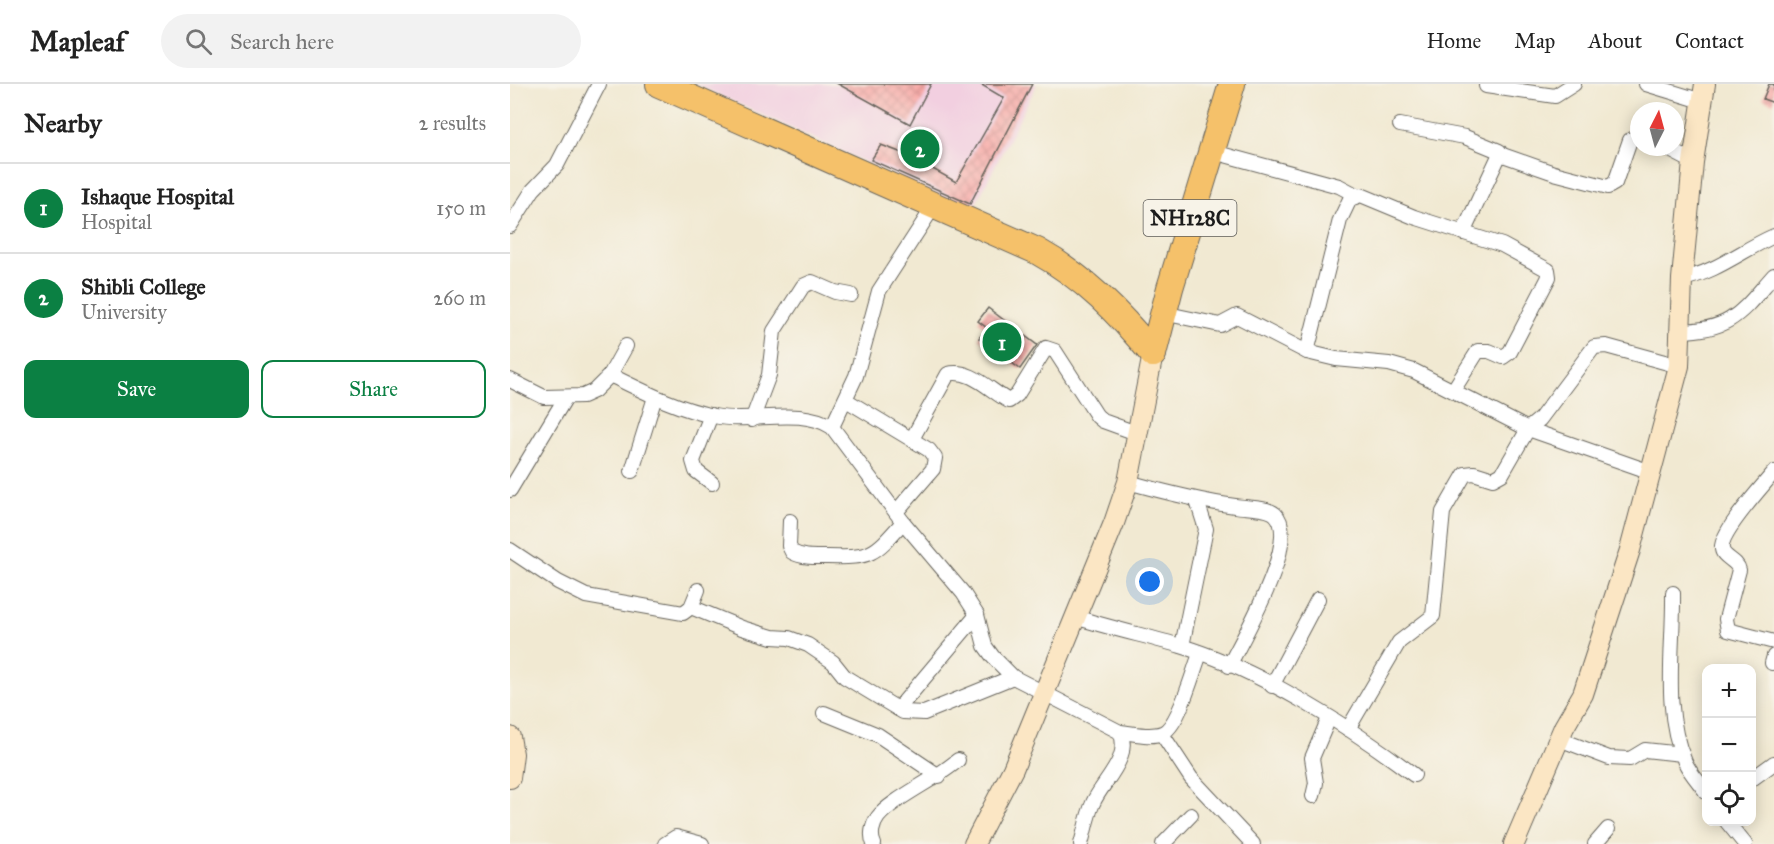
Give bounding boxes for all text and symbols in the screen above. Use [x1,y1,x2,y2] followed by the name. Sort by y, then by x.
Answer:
[161,14,581,68] search box
[30,24,125,59] text: Mapleaf
[182,25,215,58] icon: search
[230,28,334,55] text: Search here
[1426,28,1481,54] text: Home
[1514,28,1555,54] text: Map
[1588,28,1642,54] text: About
[1675,28,1744,54] text: Contact
[1630,102,1684,156] north arrow
[24,107,102,139] text: Nearby
[418,111,486,135] text: 2 results
[900,126,940,172] pin: 2
[81,183,234,210] text: Ishaque Hospital
[40,196,47,220] text: 1
[436,196,486,220] text: 150 m
[1144,200,1236,236] road number: NH128C
[81,210,152,234] text: Hospital
[81,273,206,300] text: Shibli College
[39,286,48,310] text: 2
[433,286,486,310] text: 260 m
[81,300,167,324] text: University
[982,320,1022,364] pin: 1
[24,360,249,418] button: Save
[261,360,486,418] button: Share
[1135,567,1164,596] your location
[1702,664,1756,826] map controls
[1702,664,1756,718] button: +
[1702,718,1756,772] button: −
[1702,772,1756,826] button: locate

